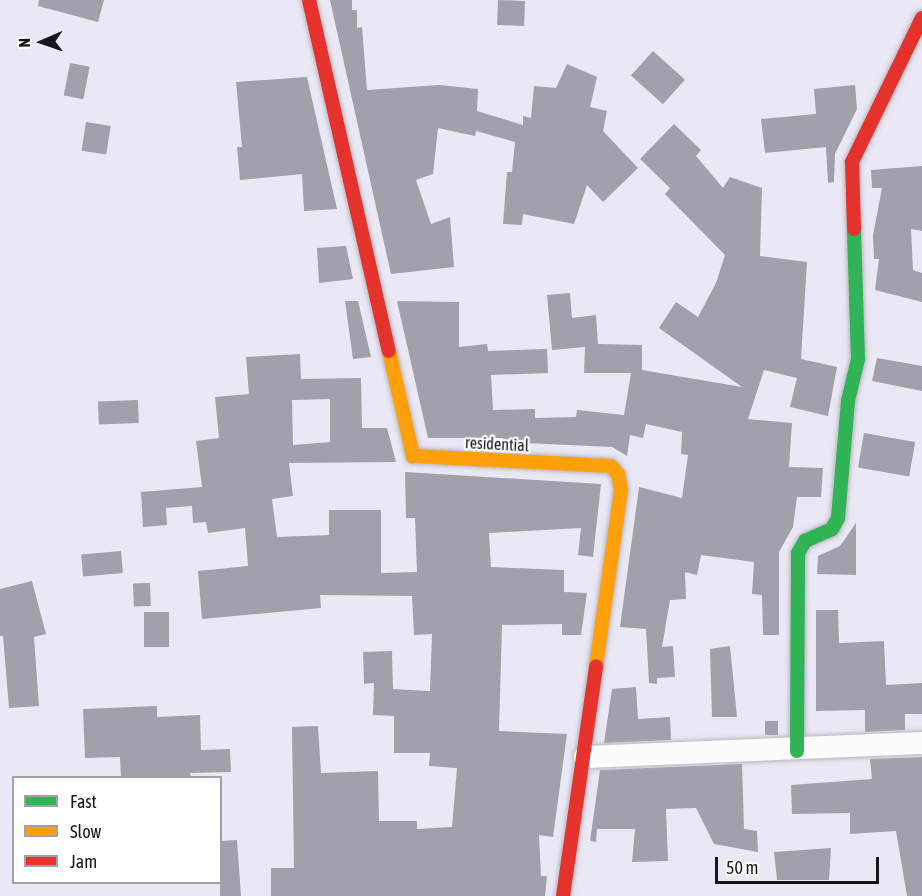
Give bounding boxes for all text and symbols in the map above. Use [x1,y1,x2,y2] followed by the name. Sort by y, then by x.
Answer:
[12,12,72,72] north arrow
[15,38,33,48] text: N
[465,433,529,455] street label: residential
[12,776,222,884] legend
[70,791,97,812] text: Fast
[70,821,101,842] text: Slow
[718,845,882,883] scale bar
[70,851,97,872] text: Jam
[726,857,758,878] text: 50 m

